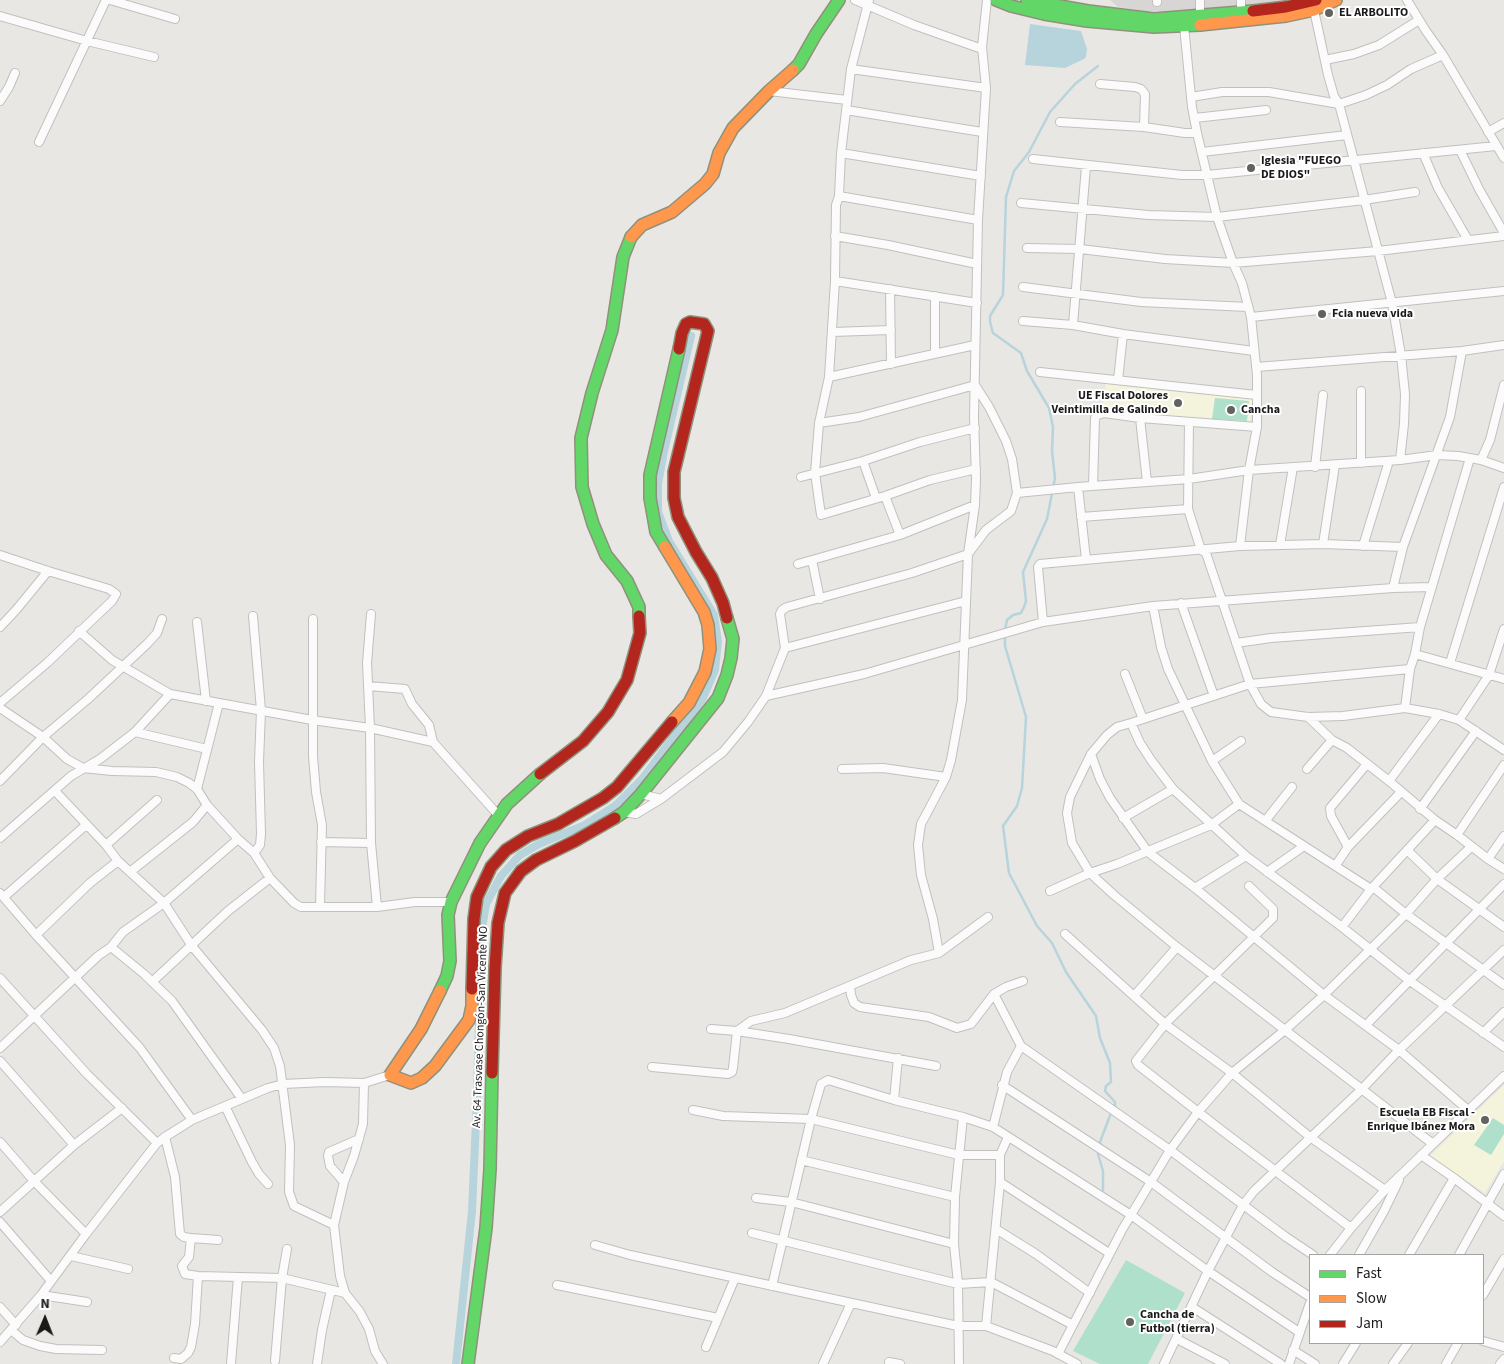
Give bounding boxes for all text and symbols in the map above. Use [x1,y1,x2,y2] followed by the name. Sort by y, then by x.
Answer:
[1339,6,1408,20] place label: EL ARBOLITO
[1323,7,1335,19] marker: EL ARBOLITO
[1261,154,1341,182] place label: Iglesia "FUEGO DE DIOS"
[1245,162,1257,174] marker: Iglesia "FUEGO DE DIOS"
[1332,307,1413,321] place label: Fcia nueva vida
[1316,308,1328,320] marker: Fcia nueva vida
[1051,389,1168,417] place label: UE Fiscal Dolores Veintimilla de Galindo
[1172,397,1184,409] marker: UE Fiscal Dolores Veintimilla de Galindo
[1241,403,1280,417] place label: Cancha
[1225,404,1237,416] marker: Cancha
[470,926,492,1128] street label: Av. 64 Trasvase Chongón-San Vicente NO
[1367,1106,1475,1134] place label: Escuela EB Fiscal - Enrique Ibánez Mora
[1479,1114,1491,1126] marker: Escuela EB Fiscal - Enrique Ibánez Mora
[1309,1254,1484,1344] legend
[1356,1263,1382,1284] text: Fast
[1356,1288,1387,1309] text: Slow
[20,1294,70,1344] north arrow
[40,1294,50,1314] text: N
[1140,1308,1215,1336] place label: Cancha de Futbol (tierra)
[1356,1313,1383,1334] text: Jam
[1124,1316,1136,1328] marker: Cancha de Futbol (tierra)

